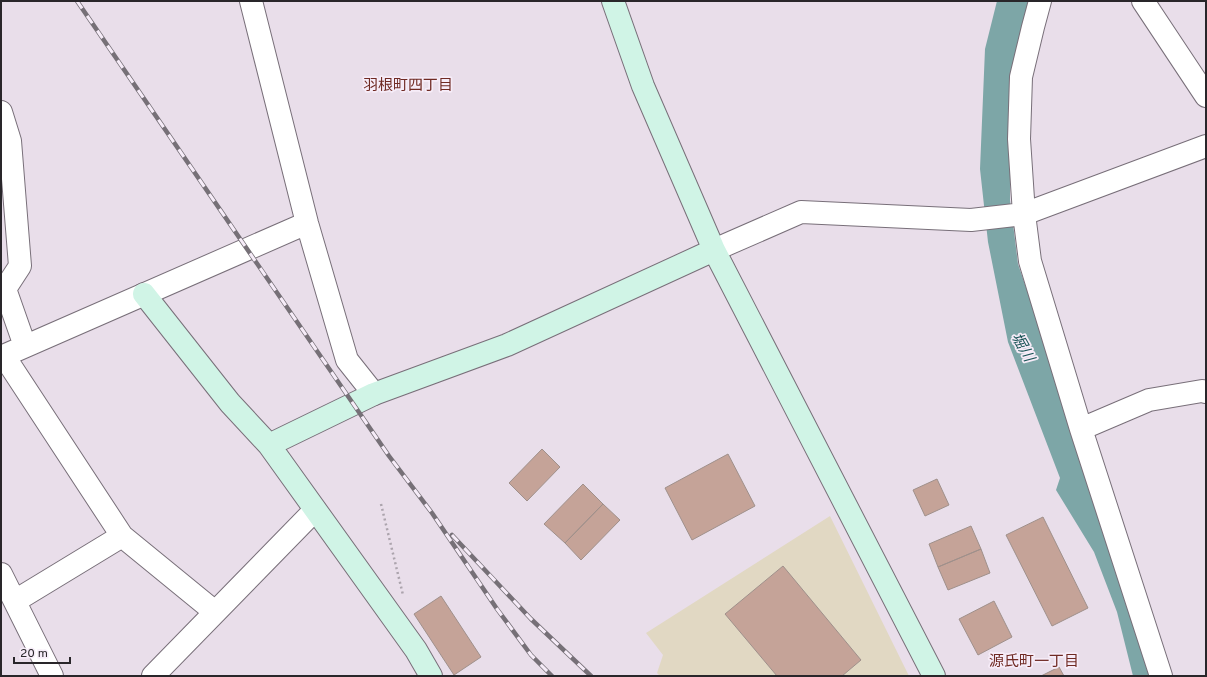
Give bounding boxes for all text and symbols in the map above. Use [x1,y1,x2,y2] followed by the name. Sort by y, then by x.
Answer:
[363,77,453,96] district label: 羽根町四丁目
[1006,330,1038,367] water label: 堀川
[14,639,70,665] scale bar
[20,646,48,662] text: 20 m
[989,653,1079,672] district label: 源氏町一丁目

